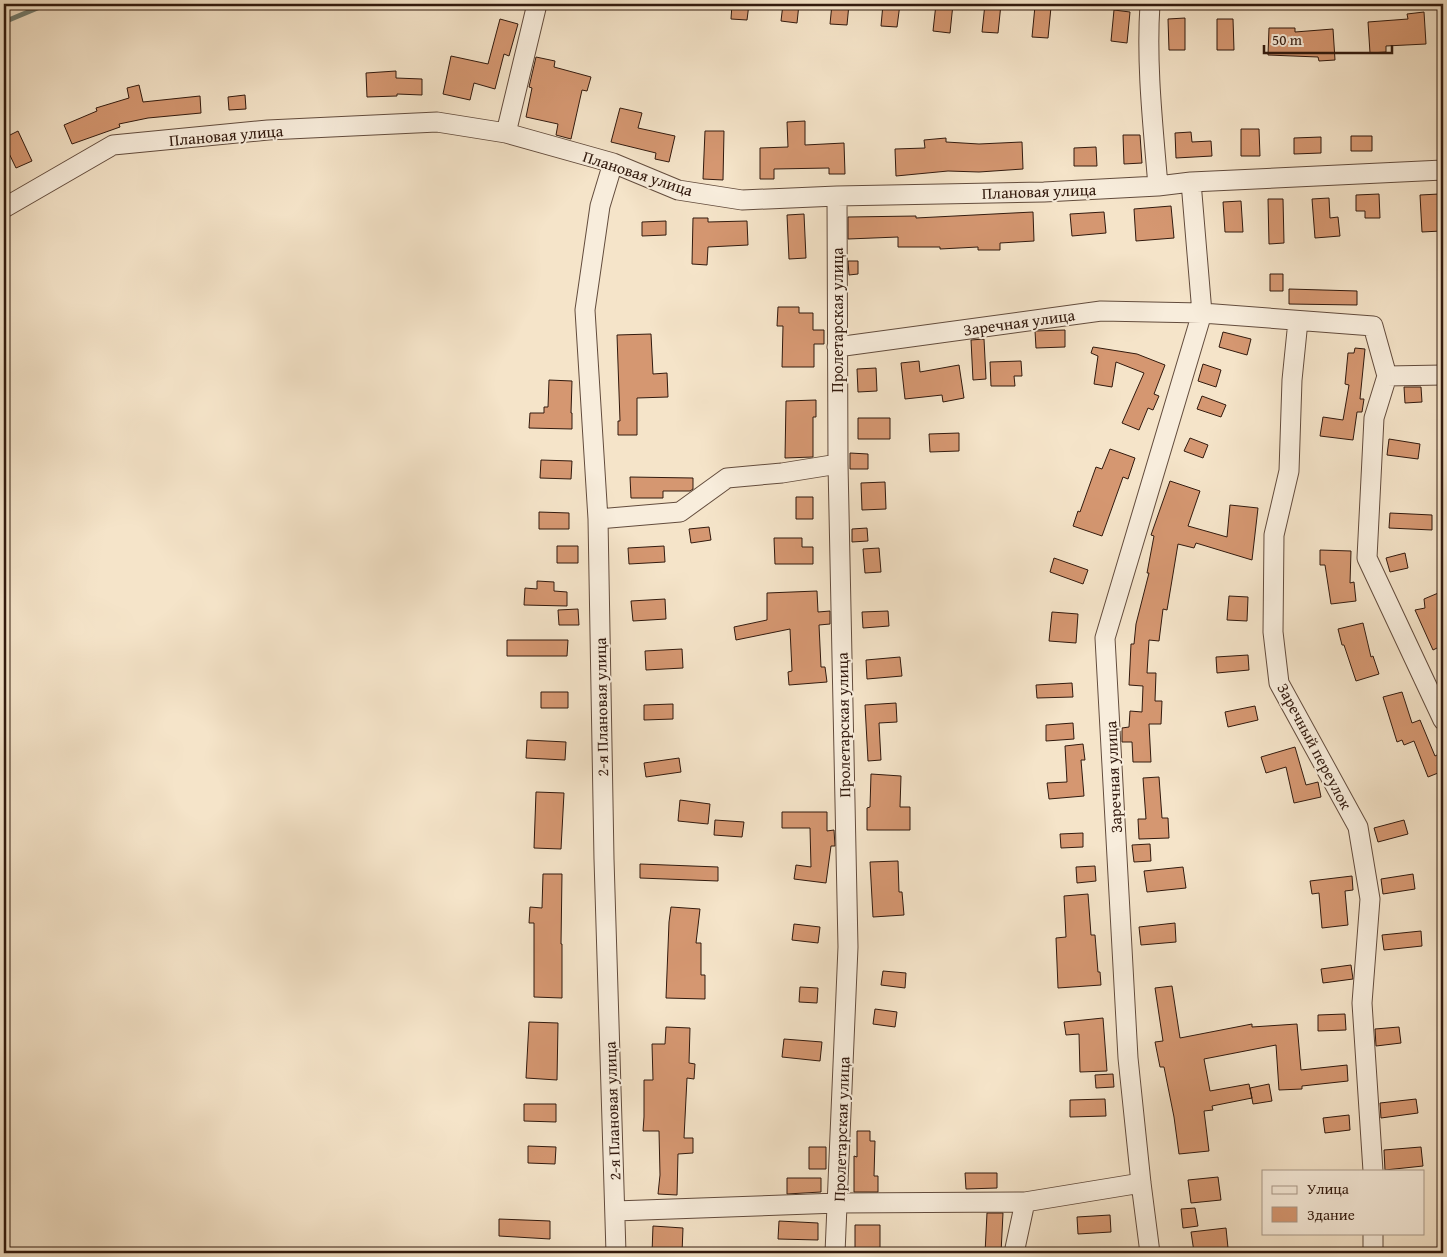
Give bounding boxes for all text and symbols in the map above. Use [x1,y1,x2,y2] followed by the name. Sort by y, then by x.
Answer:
[1264,22,1392,54] scale bar
[1272,29,1303,50] text: 50 m
[168,118,284,152] street label: Плановая улица
[580,144,696,202] street label: Плановая улица
[981,177,1097,205] street label: Плановая улица
[825,247,849,393] street label: Пролетарская улица
[962,302,1077,342] street label: Заречная улица
[588,637,614,777] street label: 2-я Плановая улица
[830,652,856,798] street label: Пролетарская улица
[1271,678,1359,814] street label: Заречный переулок
[1098,720,1128,834] street label: Заречная улица
[598,1041,626,1181] street label: 2-я Плановая улица
[826,1056,856,1202] street label: Пролетарская улица
[1262,1170,1424,1234] legend
[1307,1178,1350,1199] text: Улица
[1307,1204,1355,1225] text: Здание

